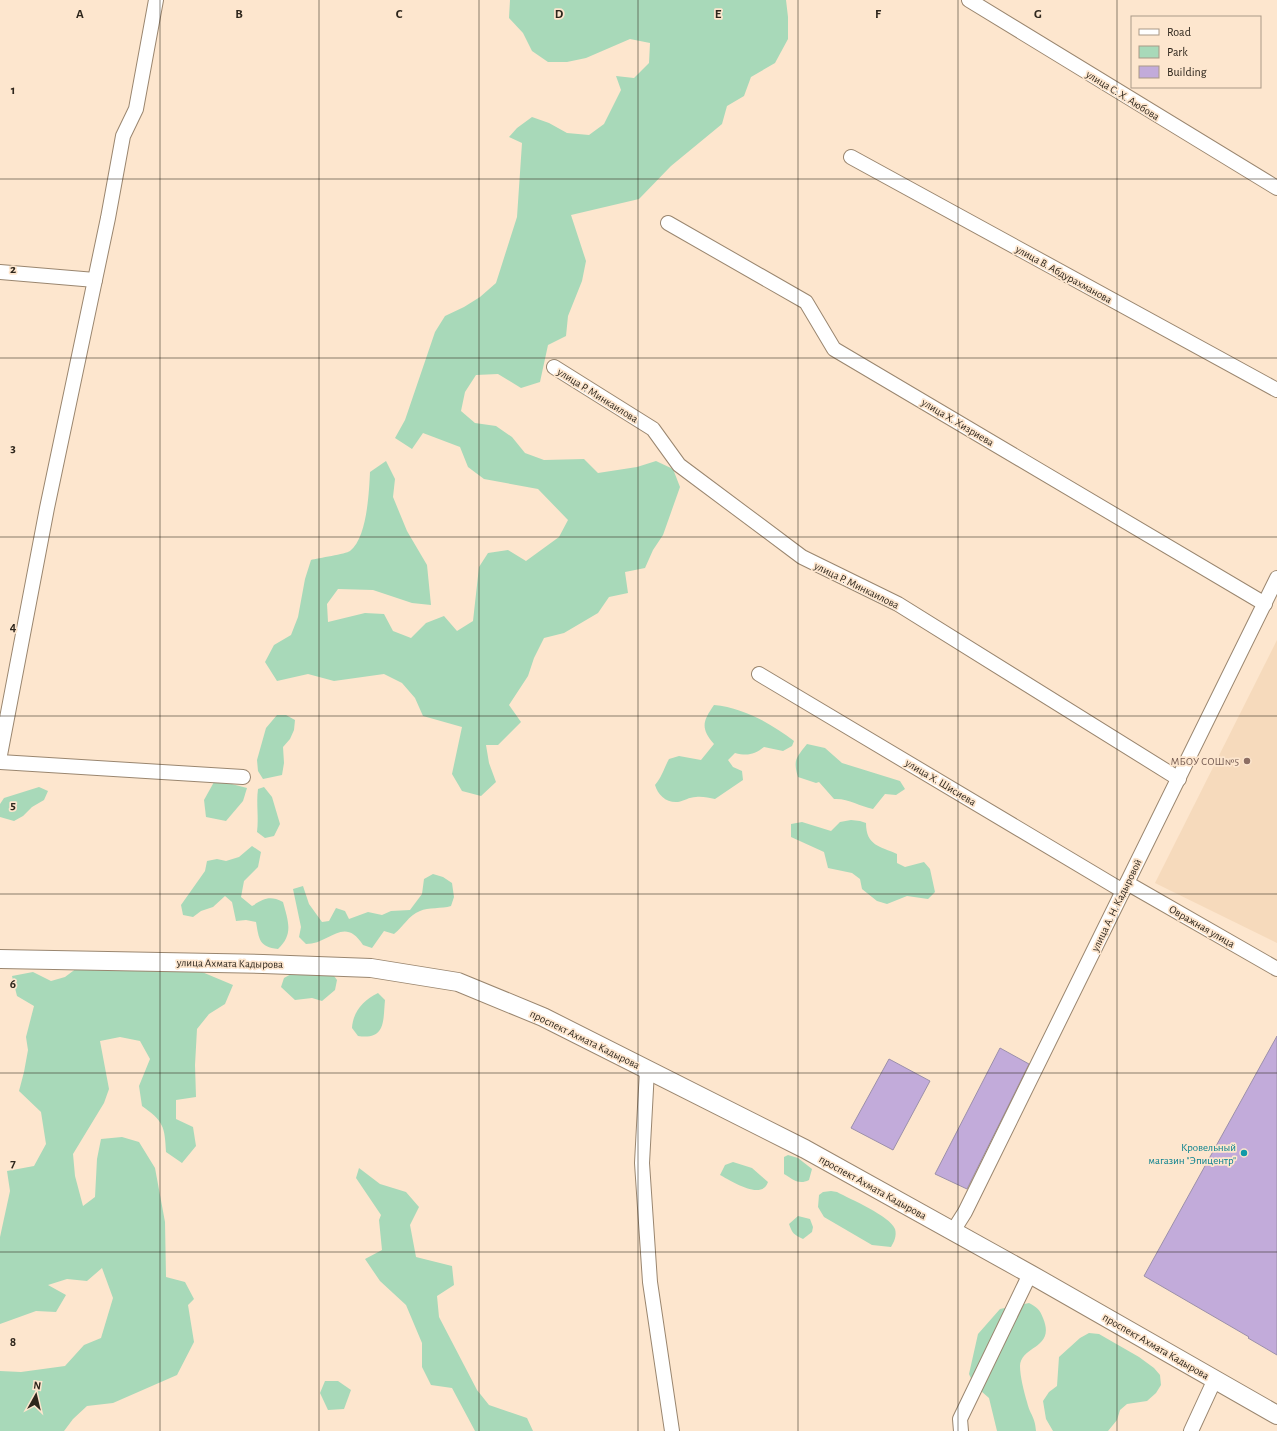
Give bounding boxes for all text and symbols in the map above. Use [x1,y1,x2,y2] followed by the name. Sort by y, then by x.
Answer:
[76,8,84,21] text: A
[235,8,243,21] text: B
[396,8,403,21] text: C
[555,8,564,21] text: D
[715,8,722,21] text: E
[875,8,882,21] text: F
[1034,8,1042,21] text: G
[1131,16,1261,88] legend
[1167,26,1191,38] text: Road
[1167,46,1188,58] text: Park
[1167,66,1207,78] text: Building
[1083,68,1161,122] street label: улица С. Х. Аюбова
[11,84,15,97] text: 1
[1013,243,1114,306] street label: улица В. Абдурахманова
[10,263,16,276] text: 2
[555,366,640,425] street label: улица Р. Минкаилова
[919,396,996,448] street label: улица Х. Хизриева
[10,442,16,455] text: 3
[812,560,901,611] street label: улица Р. Минкаилова
[10,621,17,634] text: 4
[1170,756,1239,767] place label: МБОУ СОШ№5
[1242,756,1252,766] marker: МБОУ СОШ№5
[903,757,978,808] street label: улица Х. Шисиева
[10,799,16,812] text: 5
[1089,857,1144,954] street label: улица А. Н. Кадыровой
[1167,903,1237,950] street label: Овражная улица
[176,957,283,970] street label: улица Ахмата Кадырова
[10,978,16,991] text: 6
[528,1008,642,1071] street label: проспект Ахмата Кадырова
[1148,1142,1236,1166] place label: Кровельный магазин "Эпицентр"
[1239,1148,1249,1158] marker: Кровельный магазин "Эпицентр"
[817,1153,928,1222] street label: проспект Ахмата Кадырова
[10,1157,16,1170] text: 7
[1101,1311,1211,1381] street label: проспект Ахмата Кадырова
[10,1336,16,1349] text: 8
[16,1375,56,1415] north arrow
[33,1380,42,1392] text: N

